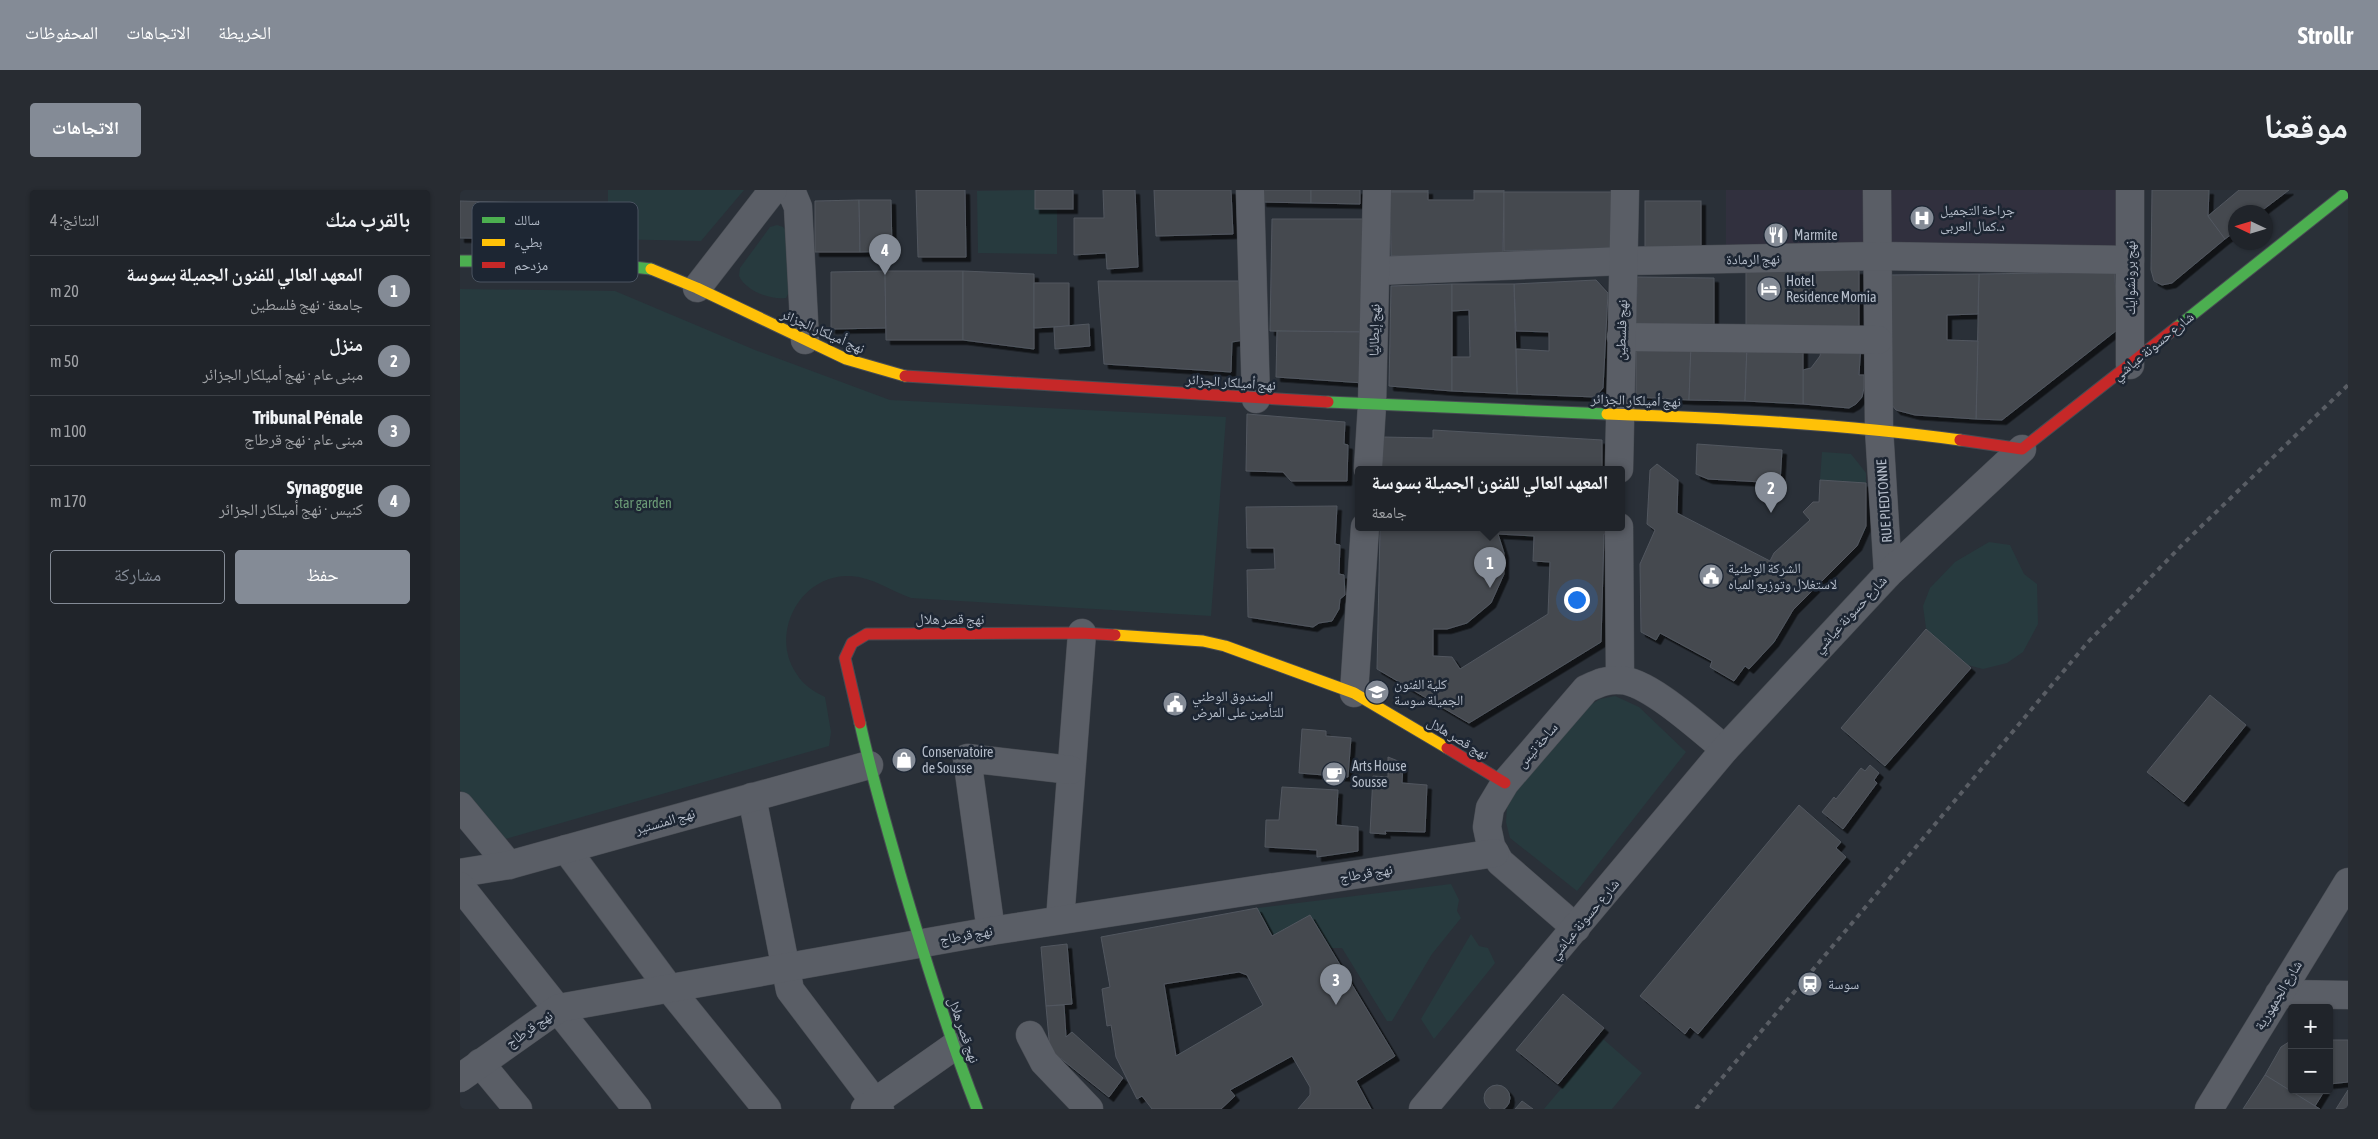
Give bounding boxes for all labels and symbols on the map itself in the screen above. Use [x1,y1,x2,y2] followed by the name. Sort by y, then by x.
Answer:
[472,202,638,282] legend
[1940,202,2015,235] place label: جراحة التجميل د.كمال العربى
[1909,205,1935,231] hospital icon: جراحة التجميل د.كمال العربى
[2228,205,2273,250] north arrow
[514,212,540,228] text: سالك
[1763,222,1789,248] restaurant icon: Marmite
[1794,227,1838,243] place label: Marmite
[514,234,543,254] text: بطيء
[869,234,901,275] pin: 4
[2122,241,2140,315] street label: نهج برونشوايك
[1726,251,1780,269] street label: نهج الرمادة
[514,257,548,275] text: مزدحم
[1786,273,1877,305] place label: Hotel Residence Momia
[1756,276,1782,302] hotel icon: Hotel Residence Momia
[1612,299,1632,361] street label: نهج فلسطين
[1366,303,1384,356] street label: نهج إيطاليا
[777,305,868,359] street label: نهج أميلكار الجزائر
[2109,308,2199,386] street label: شارع حسونة عياشي
[1184,371,1277,395] street label: نهج أميلكار الجزائر
[1590,390,1681,412] street label: نهج أميلكار الجزائر
[1873,459,1895,543] street label: RUE PIEDTONNE
[1755,472,1787,513] pin: 2
[614,495,672,511] park label: star garden
[1474,547,1506,588] pin: 1
[1728,560,1837,594] place label: الشركة الوطنية لاستغلال وتوزيع المياه
[1698,563,1724,589] public building icon: الشركة الوطنية لاستغلال وتوزيع المياه
[1810,572,1893,658] street label: شارع حسونة عياشي
[1564,587,1590,613] your location
[916,611,985,629] street label: نهج قصر هلال
[1394,676,1463,709] place label: كلية الفنون الجميلة سوسة
[1364,679,1390,705] school or university icon: كلية الفنون الجميلة سوسة
[1192,688,1284,721] place label: الصندوق الوطني للتأمين على المرض
[1162,691,1188,717] public building icon: الصندوق الوطني للتأمين على المرض
[1423,713,1492,764] street label: نهج قصر هلال
[1513,719,1562,771] street label: ساحة تيس
[922,744,993,776] place label: Conservatoire de Sousse
[891,747,917,773] shop icon: Conservatoire de Sousse
[1352,758,1407,790] place label: Arts House Sousse
[1321,761,1347,787] cafe icon: Arts House Sousse
[632,805,698,839] street label: نهج المنستير
[1338,861,1394,887] street label: نهج قرطاج
[1546,876,1625,965] street label: شارع حسونة عياشي
[938,922,994,950] street label: نهج قرطاج
[2251,957,2307,1034] street label: شارع الجمهورية
[1320,964,1352,1005] pin: 3
[1797,971,1823,997] station icon: سوسة
[1828,976,1859,993] place label: سوسة
[943,995,983,1066] street label: نهج قصر هلال
[502,1007,557,1053] street label: نهج قرطاج

